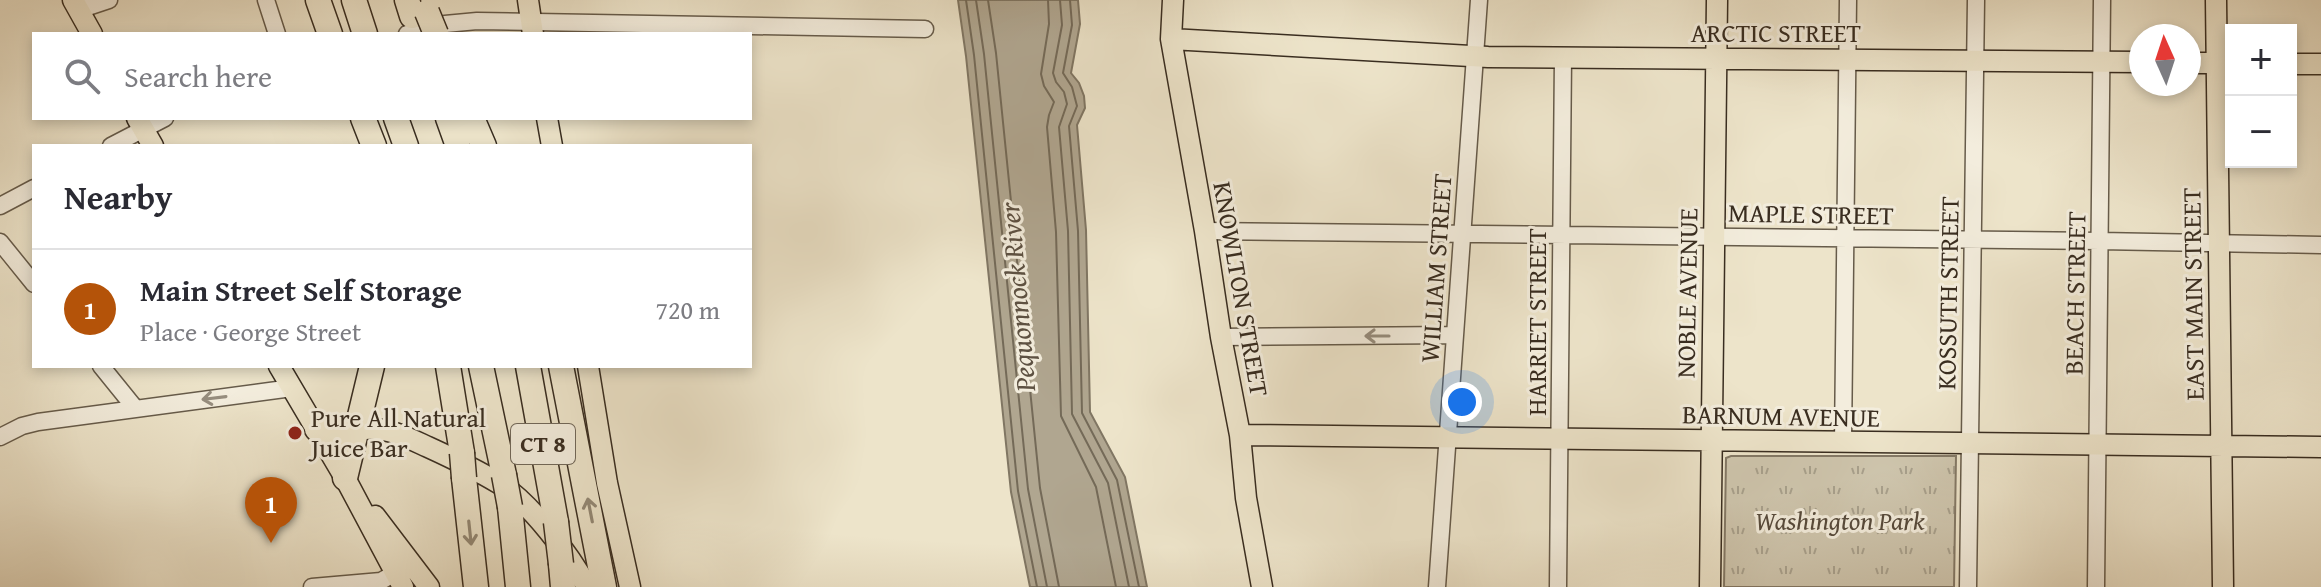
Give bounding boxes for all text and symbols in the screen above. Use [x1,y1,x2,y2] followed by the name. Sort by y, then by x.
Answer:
[1691,13,1862,52] street label: ARCTIC STREET
[2129,24,2201,96] north arrow
[2225,24,2297,168] map controls
[2225,24,2297,96] button: +
[32,32,752,120] search box
[60,54,104,98] icon: search
[124,54,272,98] text: Search here
[2225,96,2297,168] button: −
[64,172,173,221] text: Nearby
[1409,172,1462,364] street label: WILLIAM STREET
[1203,178,1280,400] street label: KNOWLTON STREET
[2171,187,2214,401] street label: EAST MAIN STREET
[1728,193,1895,234] street label: MAPLE STREET
[1926,195,1969,390] street label: KOSSUTH STREET
[988,199,1045,394] water label: Pequonnock River
[1666,208,1707,378] street label: NOBLE AVENUE
[2054,210,2095,375] street label: BEACH STREET
[1517,228,1556,416] street label: HARRIET STREET
[140,268,462,312] text: Main Street Self Storage
[83,290,97,329] text: 1
[655,290,720,329] text: 720 m
[140,312,361,351] text: Place · George Street
[1364,328,1391,344] one-way arrow
[1442,382,1482,422] your location
[202,391,227,406] one-way arrow
[1682,394,1880,437] street label: BARNUM AVENUE
[308,398,486,467] place label: Pure All Natural Juice Bar
[286,424,304,442] marker: Pure All Natural Juice Bar
[511,424,575,464] road number: CT 8
[245,477,297,543] pin: 1
[581,498,596,524] one-way arrow
[1755,501,1925,540] park label: Washington Park
[463,519,478,546] one-way arrow

